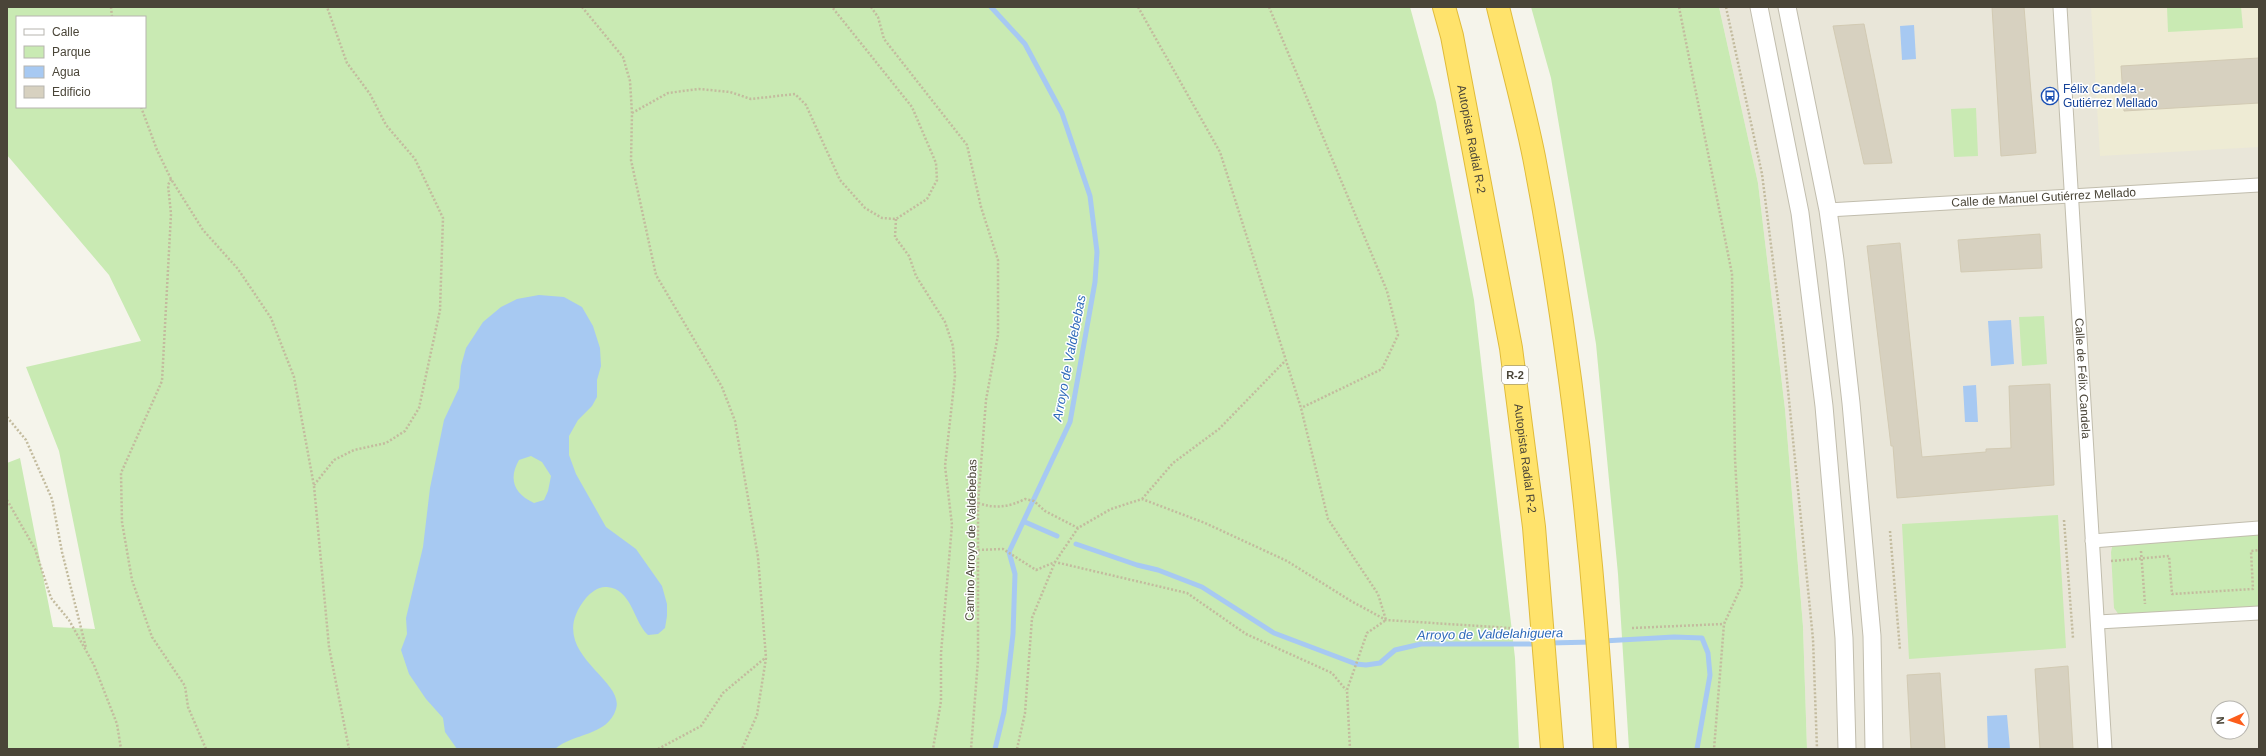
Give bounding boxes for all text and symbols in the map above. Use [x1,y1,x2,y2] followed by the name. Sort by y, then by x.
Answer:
[16,16,146,108] legend
[52,25,80,39] text: Calle
[52,45,91,59] text: Parque
[52,65,80,79] text: Agua
[2063,82,2158,110] place label: Félix Candela - Gutiérrez Mellado
[1454,84,1489,195] street label: Autopista Radial R-2
[52,85,91,99] text: Edificio
[2040,86,2060,106] bus stop icon: Félix Candela - Gutiérrez Mellado
[1951,185,2137,210] street label: Calle de Manuel Gutiérrez Mellado
[1049,293,1089,423] water label: Arroyo de Valdebebas
[2072,318,2093,439] street label: Calle de Félix Candela
[1502,366,1528,384] road number: R-2
[1511,403,1539,514] street label: Autopista Radial R-2
[963,459,979,621] street label: Camino Arroyo de Valdebebas
[1416,625,1563,643] water label: Arroyo de Valdelahiguera
[2210,700,2250,740] north arrow
[2214,716,2226,725] text: N

